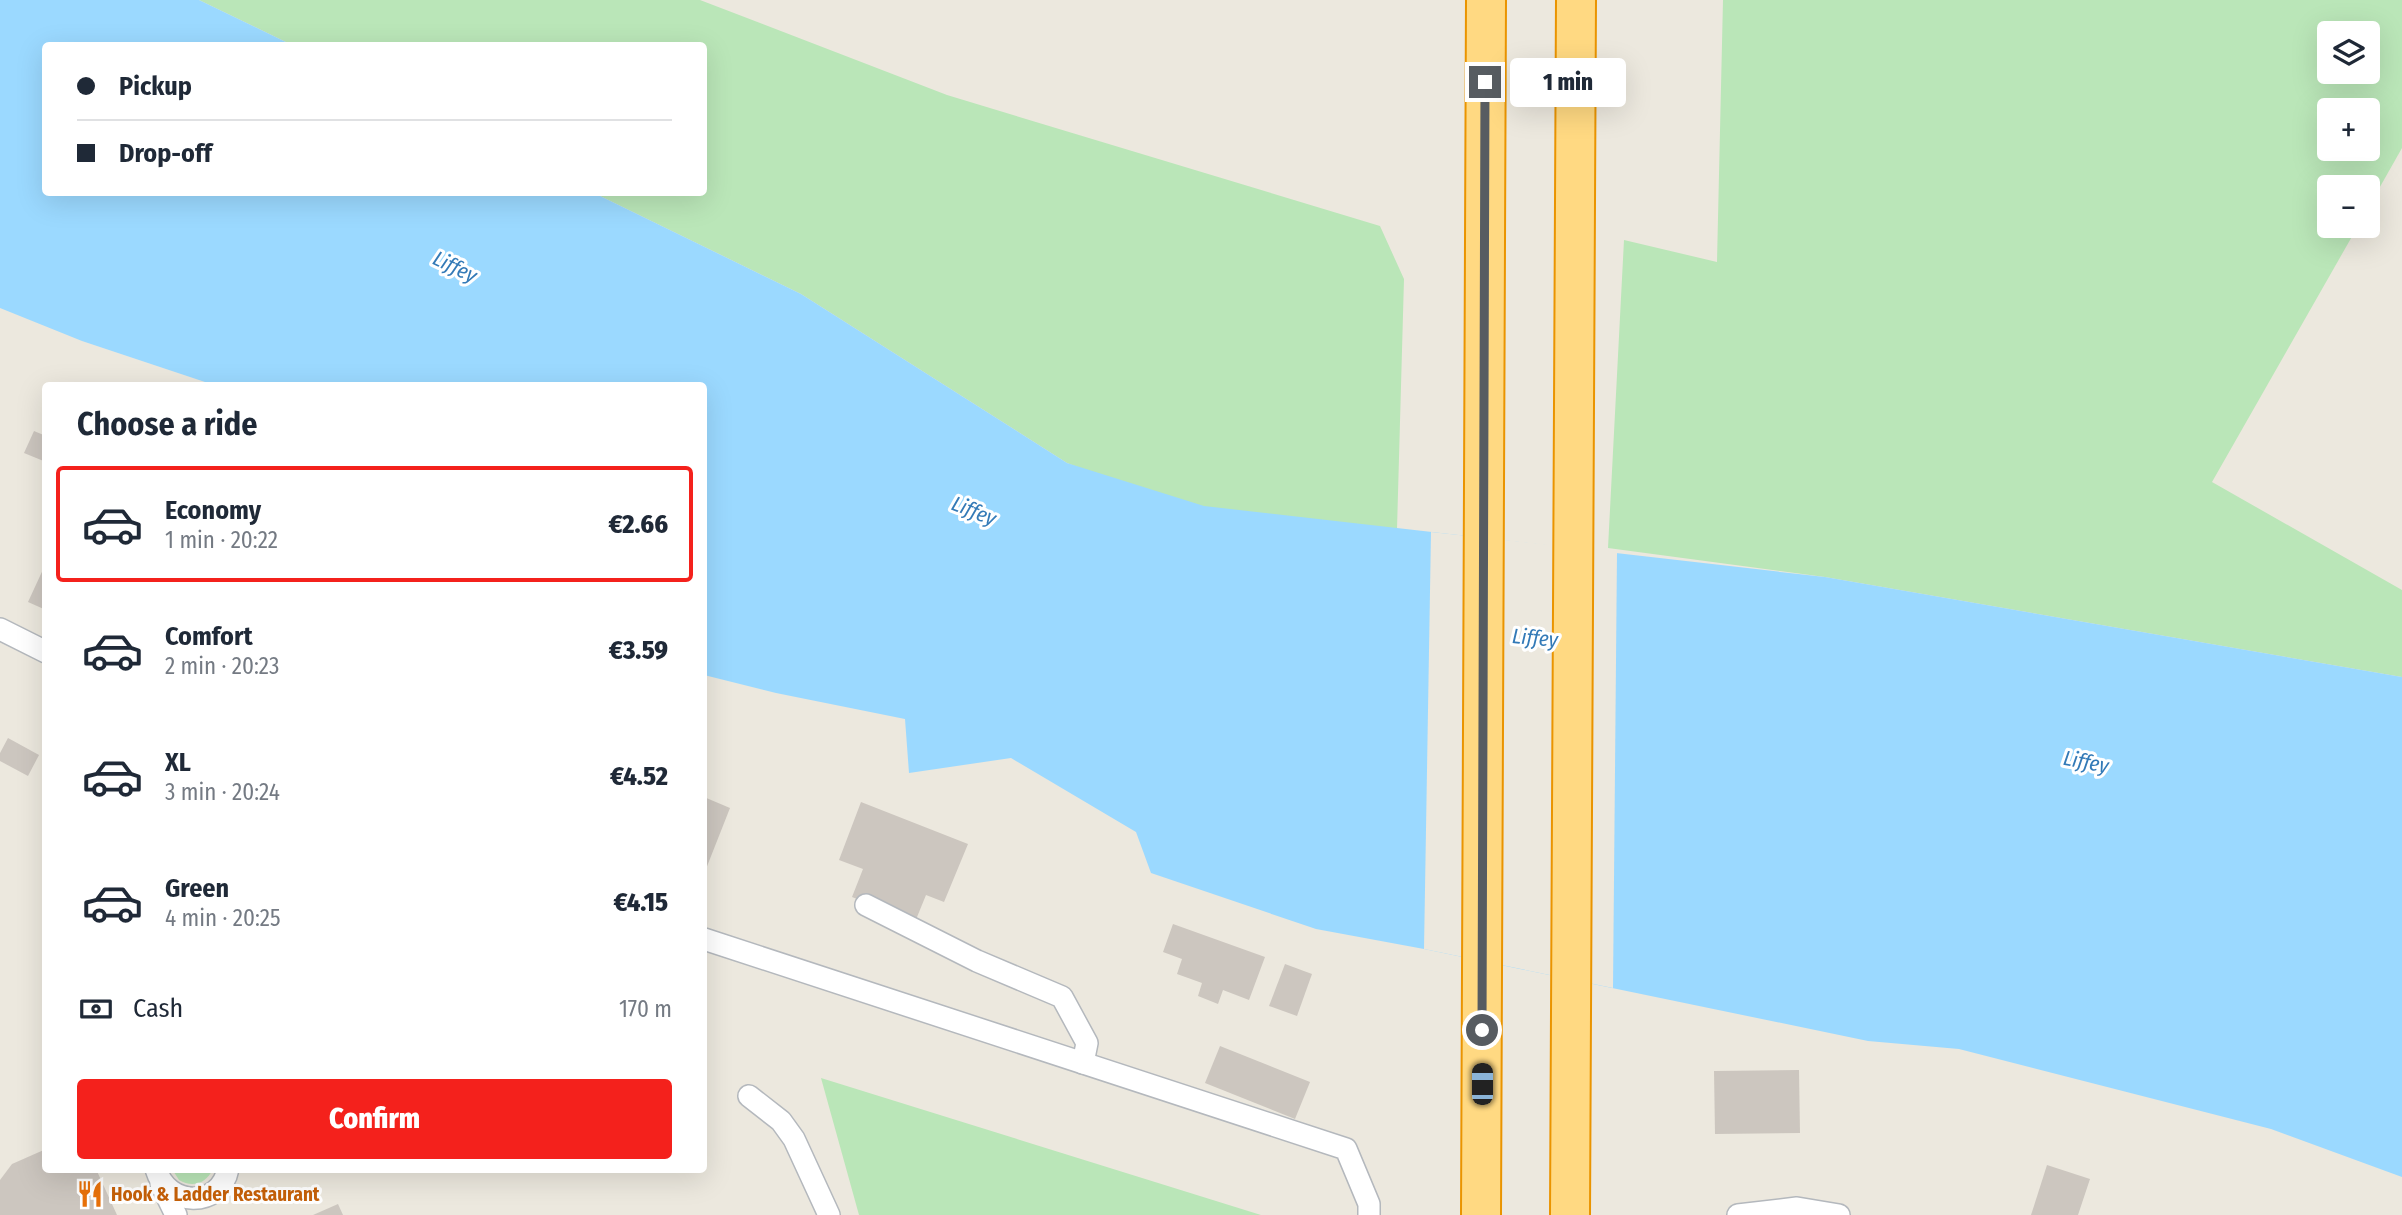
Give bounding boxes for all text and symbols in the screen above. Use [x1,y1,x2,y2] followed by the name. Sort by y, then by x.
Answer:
[2317,21,2380,238] map controls
[2317,21,2380,84] button: layers
[1510,57,1625,106] callout: 1 min
[1469,66,1501,98] route end
[1543,68,1593,96] text: 1 min
[119,71,192,102] text: Pickup
[2317,98,2380,161] button: +
[119,138,212,169] text: Drop-off
[2317,175,2380,238] button: −
[429,245,482,289] water label: Liffey
[77,405,258,443] text: Choose a ride
[948,490,1001,532] water label: Liffey
[81,493,144,556] icon: car
[165,495,261,526] text: Economy
[609,509,668,540] text: €2.66
[165,526,278,554] text: 1 min · 20:22
[81,619,144,682] icon: car
[165,621,253,652] text: Comfort
[1511,623,1560,653] water label: Liffey
[609,635,668,666] text: €3.59
[165,652,279,680] text: 2 min · 20:23
[81,745,144,808] icon: car
[2061,745,2112,779] water label: Liffey
[165,747,191,778] text: XL
[610,761,668,792] text: €4.52
[165,778,280,806] text: 3 min · 20:24
[81,871,144,934] icon: car
[165,873,229,904] text: Green
[613,887,668,918] text: €4.15
[165,904,281,932] text: 4 min · 20:25
[77,990,115,1028] icon: cash
[133,993,183,1024] text: Cash
[619,995,672,1023] text: 170 m
[1466,1014,1498,1046] route start
[1472,1063,1493,1105] car
[77,1079,672,1159] button: Confirm
[75,1179,105,1209] restaurant icon: Hook & Ladder Restaurant
[111,1183,320,1206] place label: Hook & Ladder Restaurant

